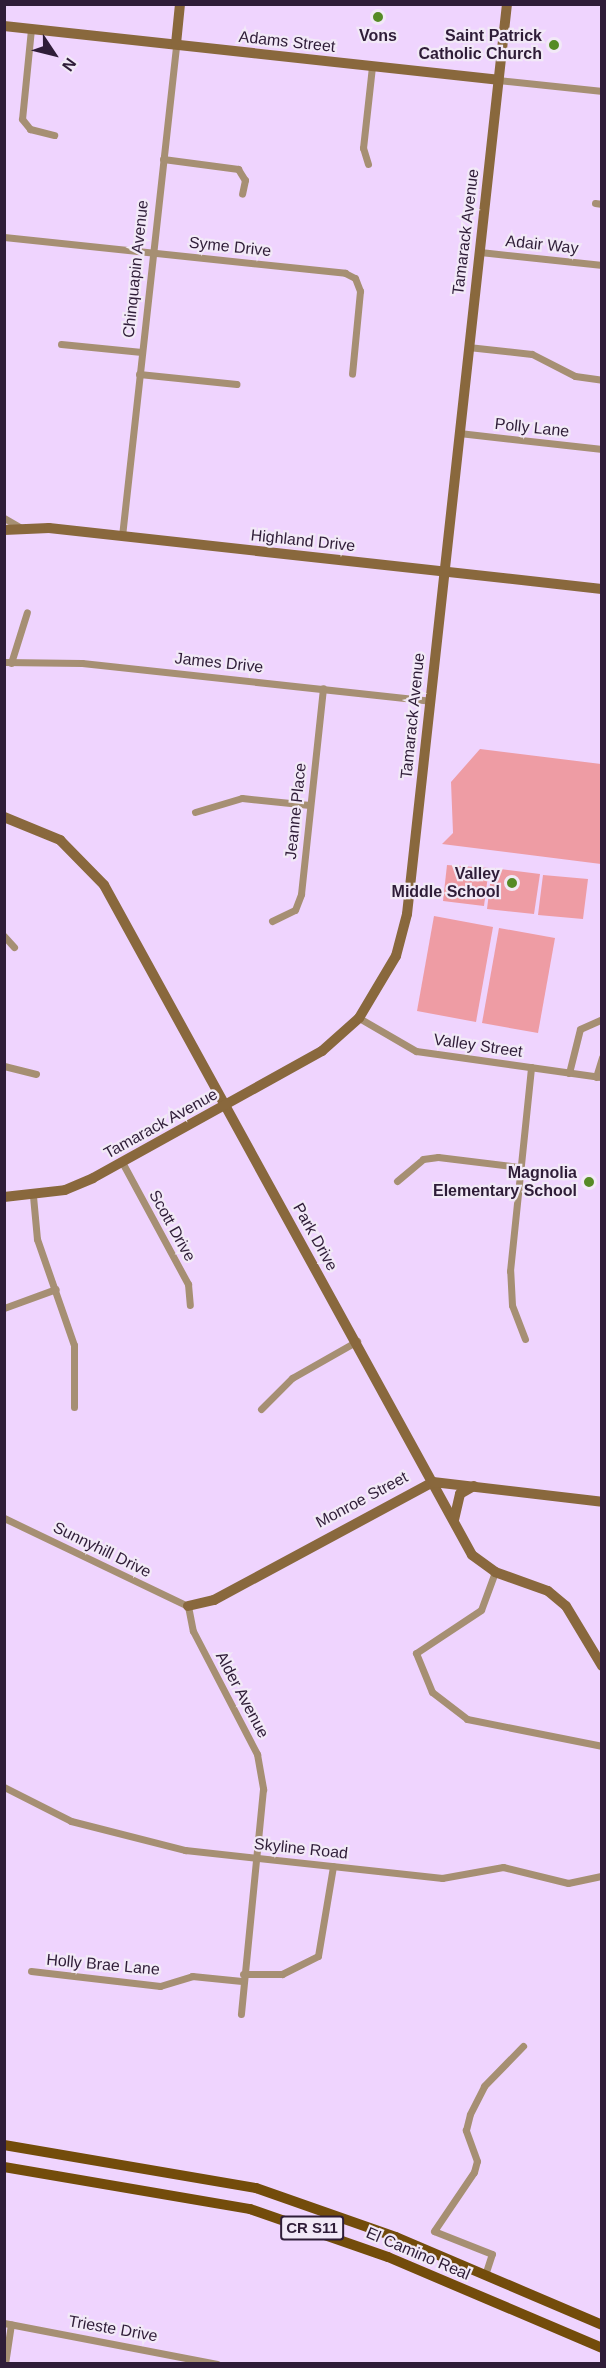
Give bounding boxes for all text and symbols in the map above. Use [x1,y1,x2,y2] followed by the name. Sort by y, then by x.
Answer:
[371,10,385,24] marker: Vons
[24,24,84,84] north arrow
[359,26,397,46] place label: Vons
[418,26,542,64] place label: Saint Patrick Catholic Church
[238,27,336,57] street label: Adams Street
[547,38,561,52] marker: Saint Patrick Catholic Church
[59,55,79,74] text: N
[449,167,483,297] street label: Tamarack Avenue
[119,199,153,339] street label: Chinquapin Avenue
[505,232,579,258] street label: Adair Way
[188,233,272,261] street label: Syme Drive
[494,415,570,441] street label: Polly Lane
[250,526,356,556] street label: Highland Drive
[174,649,264,677] street label: James Drive
[397,651,429,781] street label: Tamarack Avenue
[281,762,311,860] street label: Jeanne Place
[392,864,500,902] place label: Valley Middle School
[505,876,519,890] marker: Valley Middle School
[432,1030,524,1062] street label: Valley Street
[100,1085,222,1163] street label: Tamarack Avenue
[433,1163,577,1201] place label: Magnolia Elementary School
[582,1175,596,1189] marker: Magnolia Elementary School
[145,1187,199,1265] street label: Scott Drive
[289,1200,341,1274] street label: Park Drive
[313,1468,411,1532] street label: Monroe Street
[50,1518,154,1582] street label: Sunnyhill Drive
[211,1648,273,1742] street label: Alder Avenue
[253,1835,349,1863] street label: Skyline Road
[45,1950,161,1980] street label: Holly Brae Lane
[279,2216,345,2240] road number: CR S11
[363,2223,473,2285] street label: El Camino Real
[67,2312,159,2346] street label: Trieste Drive

